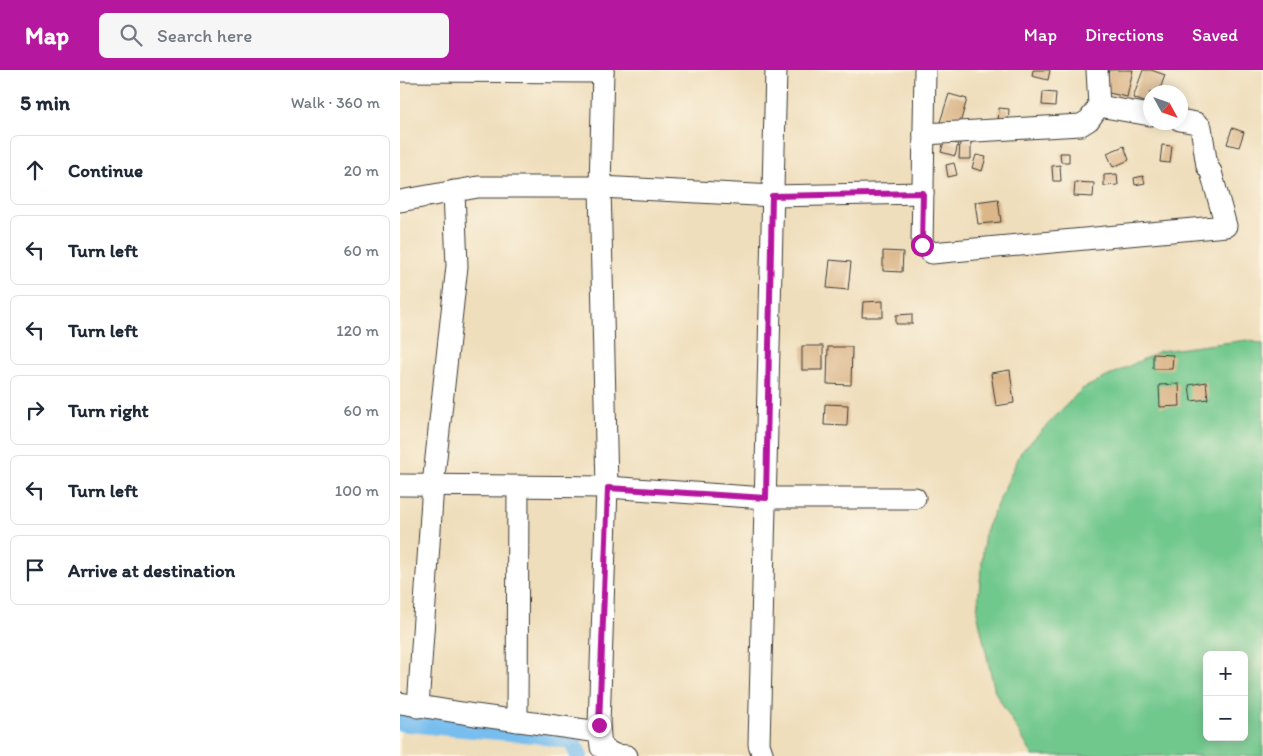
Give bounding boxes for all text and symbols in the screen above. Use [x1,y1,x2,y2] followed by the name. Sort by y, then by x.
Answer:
[99,13,449,58] search box
[25,21,69,50] text: Map
[117,21,145,49] icon: search
[157,24,252,47] text: Search here
[1024,24,1057,46] text: Map
[1085,24,1164,46] text: Directions
[1192,24,1238,46] text: Saved
[1143,85,1188,130] north arrow
[20,90,70,115] text: 5 min
[291,93,380,112] text: Walk · 360 m
[21,156,49,184] icon: ahead
[68,159,143,182] text: Continue
[344,161,379,180] text: 20 m
[911,234,934,257] route start
[21,236,49,264] icon: left
[68,239,138,262] text: Turn left
[344,241,379,260] text: 60 m
[21,316,49,344] icon: left
[68,319,138,342] text: Turn left
[336,321,379,340] text: 120 m
[21,396,49,424] icon: right
[68,399,149,422] text: Turn right
[344,401,379,420] text: 60 m
[21,476,49,504] icon: left
[68,479,138,502] text: Turn left
[335,481,379,500] text: 100 m
[21,556,49,584] icon: arrive
[68,559,235,582] text: Arrive at destination
[1203,651,1248,741] map controls
[1203,651,1248,696] button: +
[1203,696,1248,741] button: −
[588,714,611,737] route end

